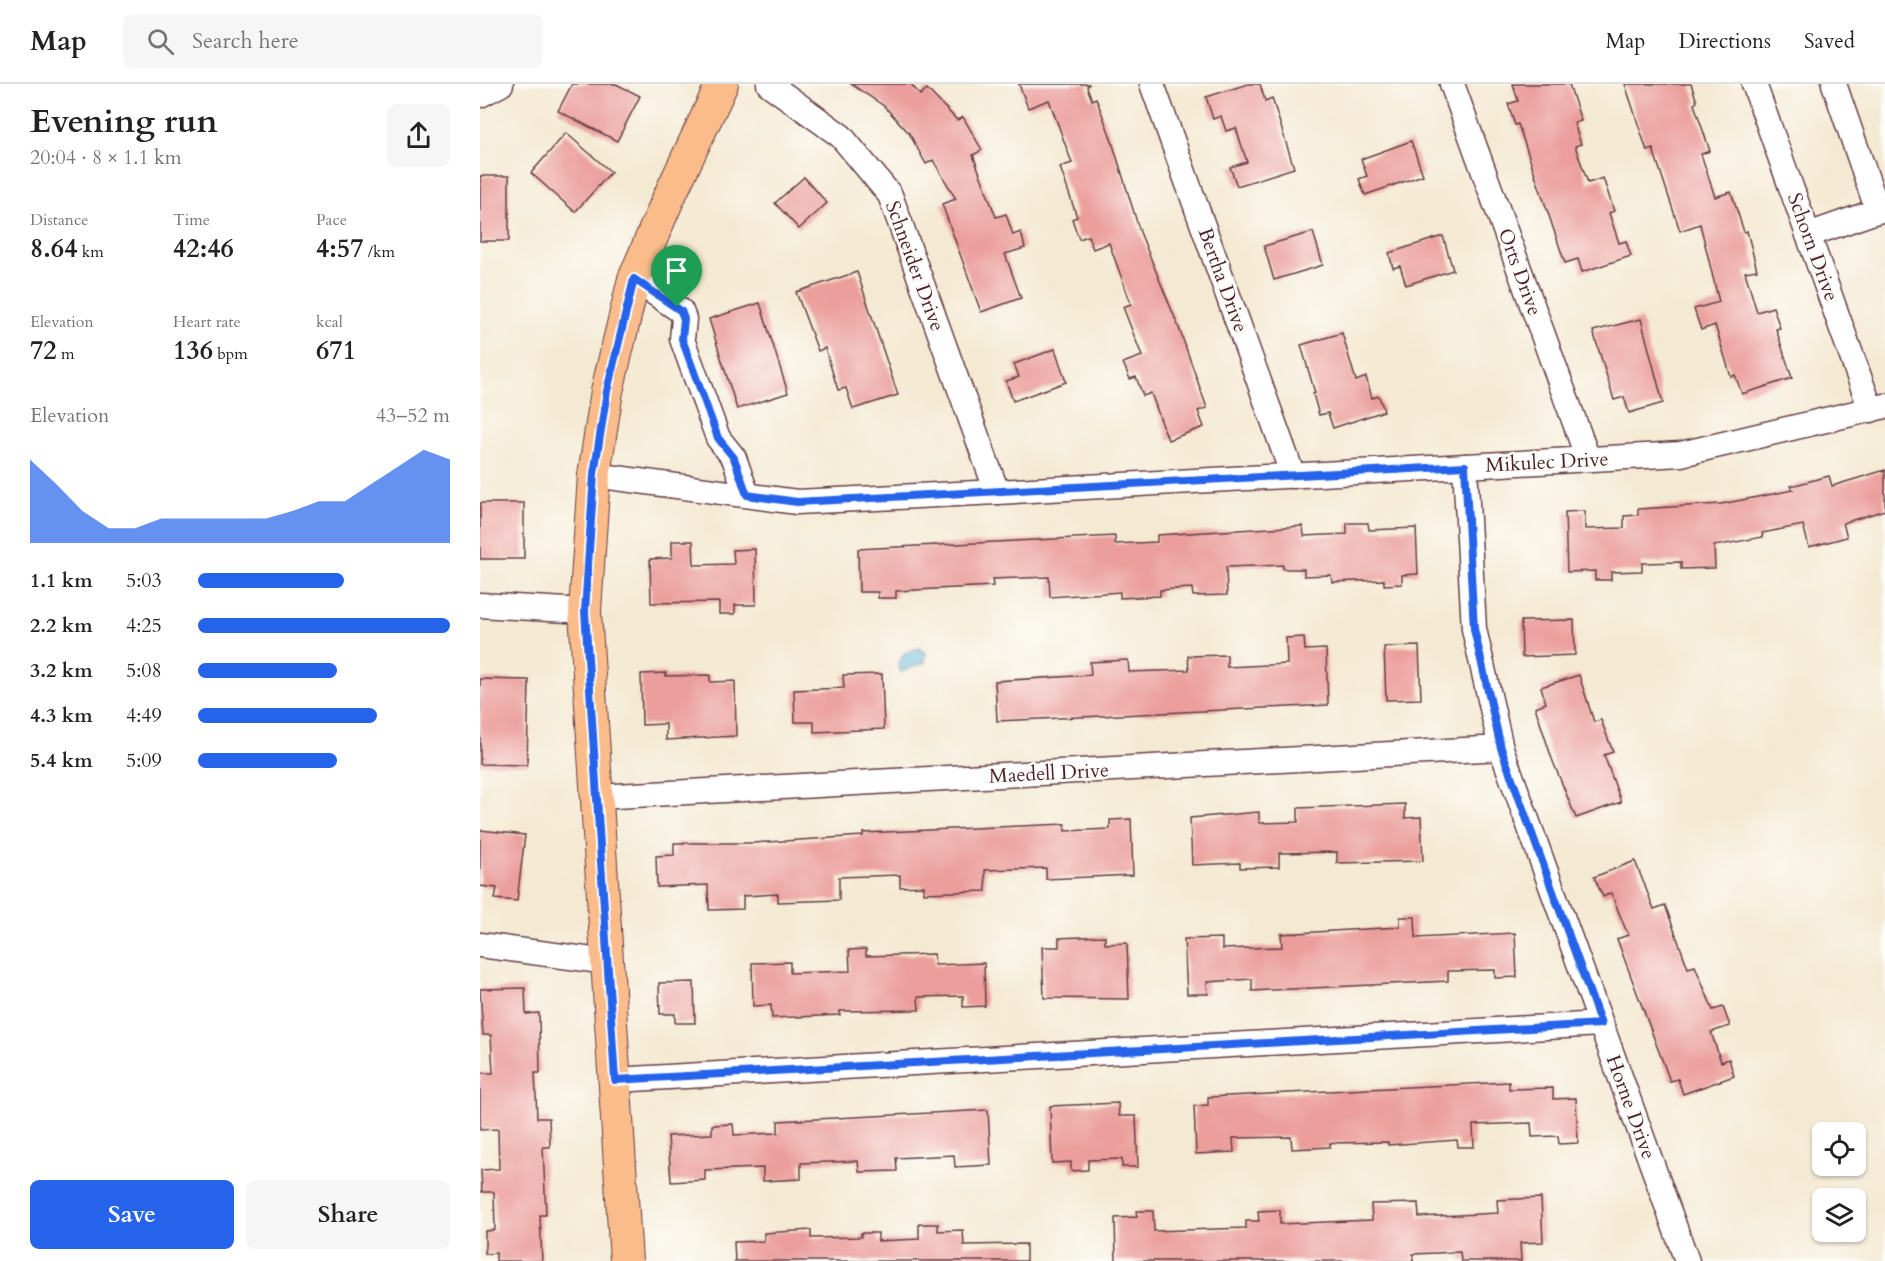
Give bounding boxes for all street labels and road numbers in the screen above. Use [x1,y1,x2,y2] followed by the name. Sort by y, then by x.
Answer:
[1781,189,1845,305] street label: Schorn Drive
[879,197,951,335] street label: Schneider Drive
[1192,224,1254,336] street label: Bertha Drive
[1492,224,1548,320] street label: Orts Drive
[1485,445,1609,479] street label: Mikulec Drive
[988,756,1110,790] street label: Maedell Drive
[1600,1051,1662,1163] street label: Horne Drive

